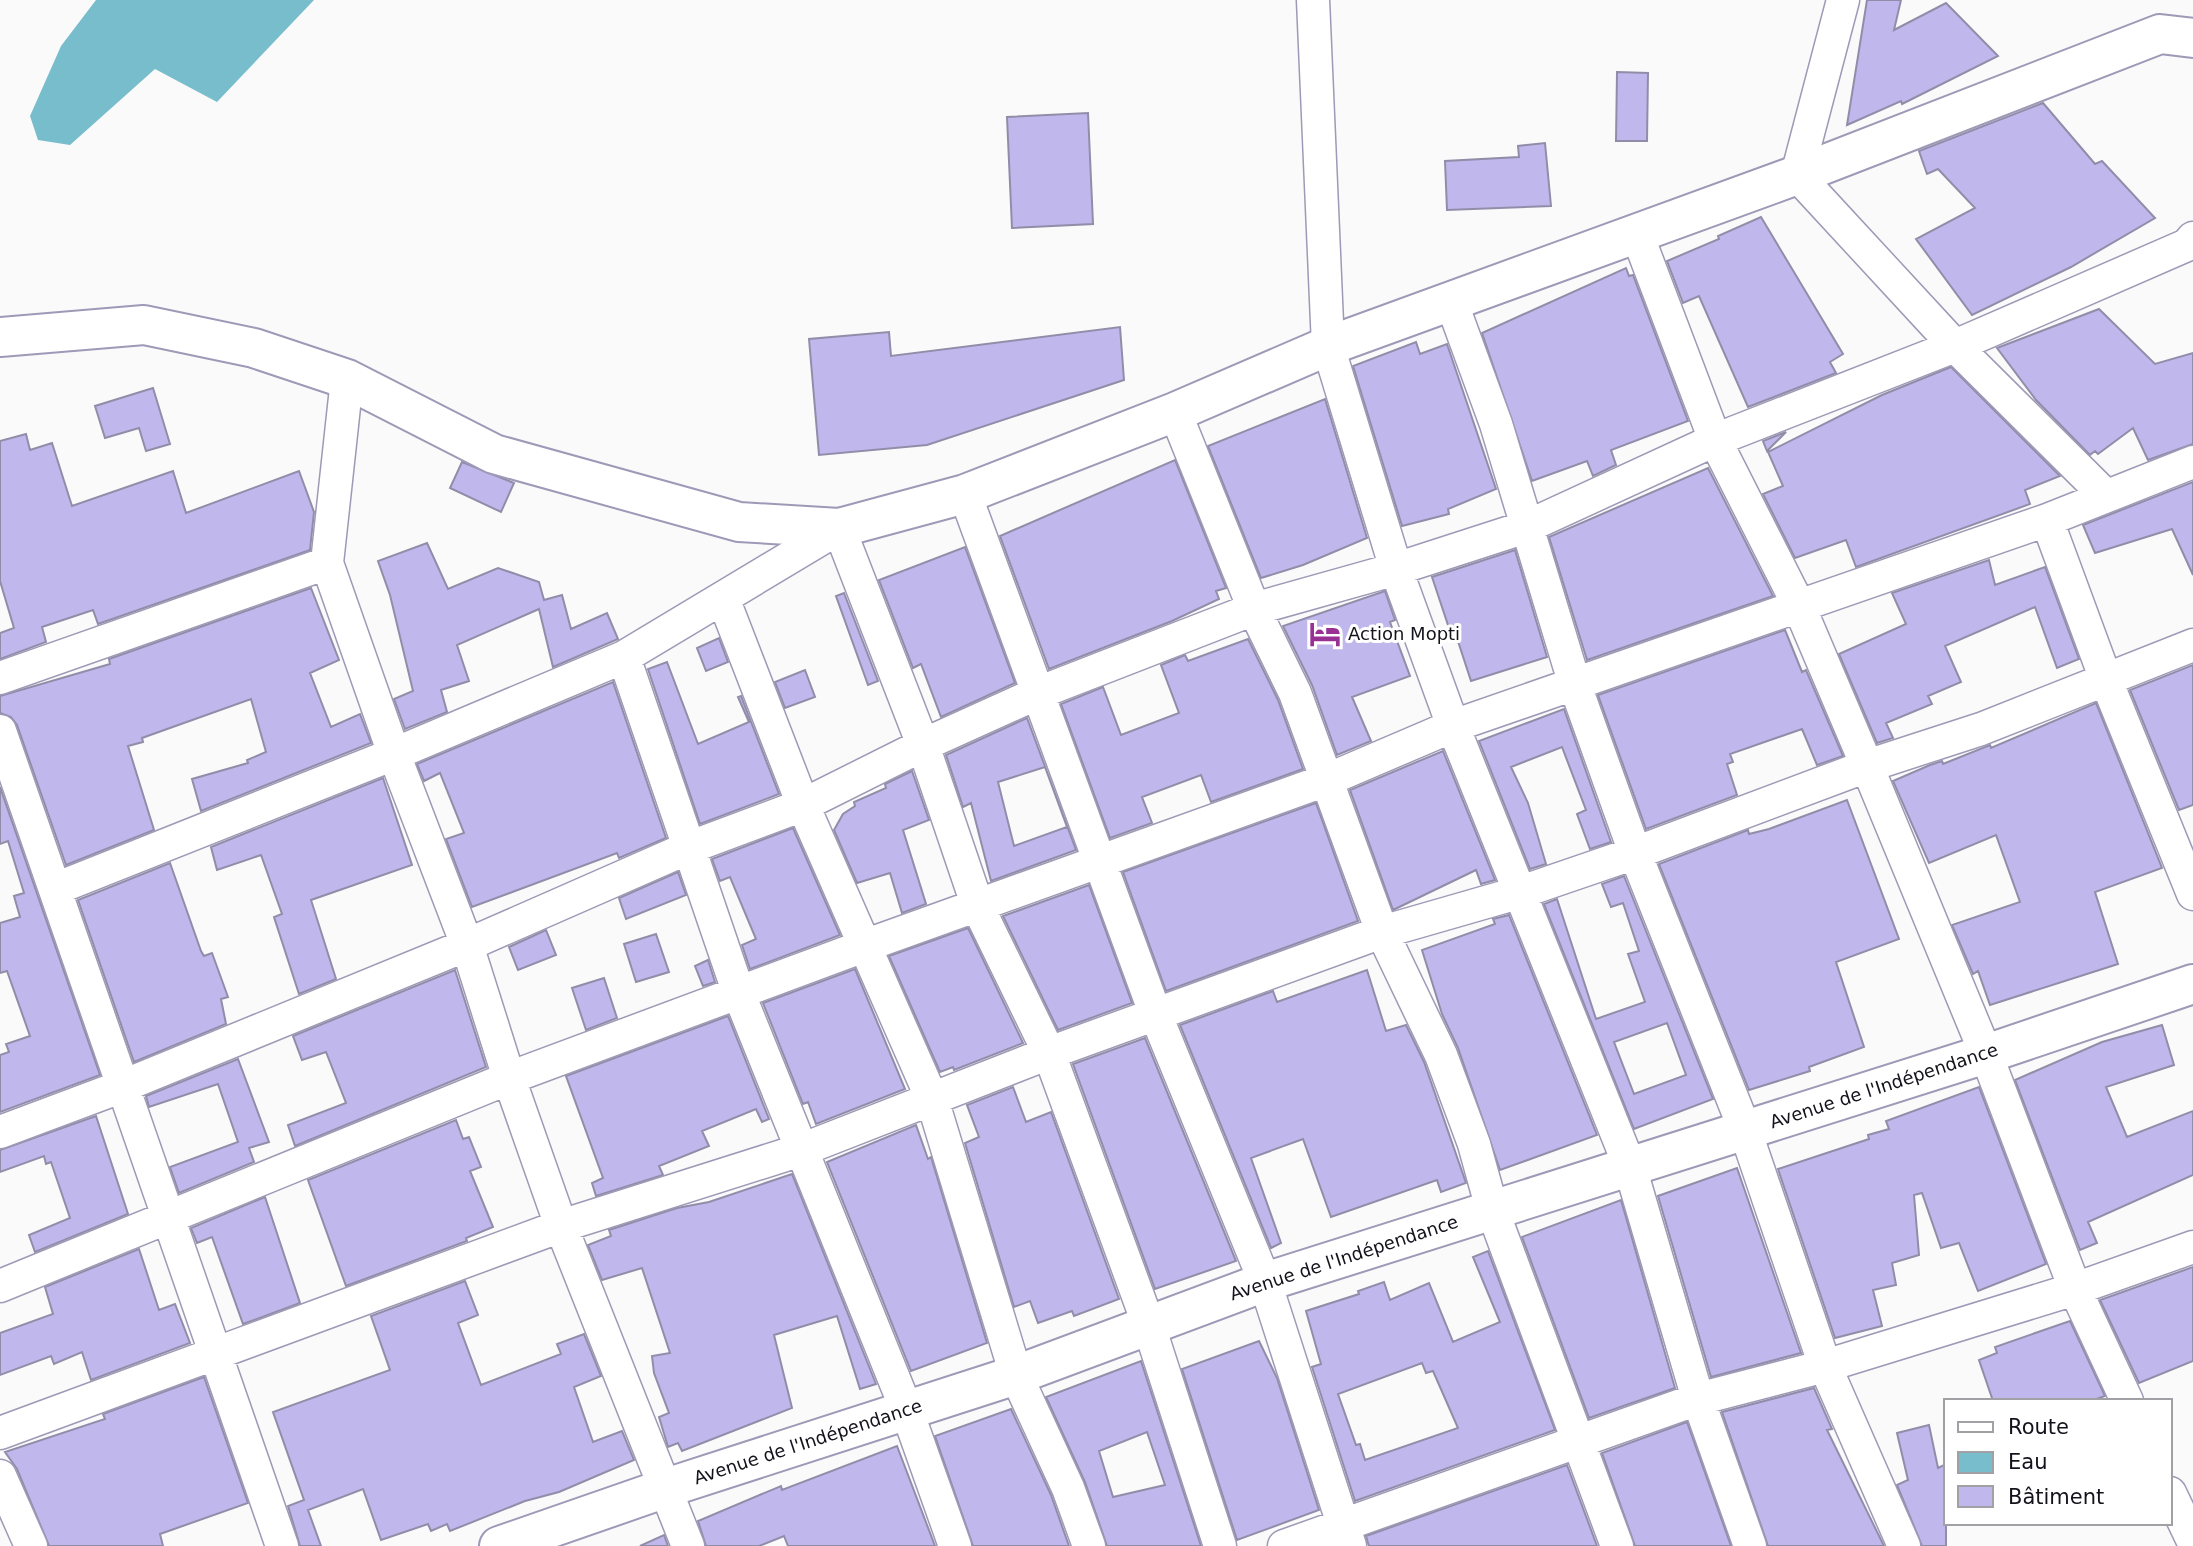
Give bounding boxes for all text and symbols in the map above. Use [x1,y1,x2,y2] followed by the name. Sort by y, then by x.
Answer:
[1308,617,1342,651] hotel icon: Action Mopti
[1348,623,1460,644] place label: Action Mopti
[1767,1039,2001,1132] street label: Avenue de l'Indépendance
[1227,1211,1461,1304] street label: Avenue de l'Indépendance
[691,1395,925,1488] street label: Avenue de l'Indépendance
[1944,1399,2172,1525] legend
[2008,1415,2069,1439] text: Route
[2008,1450,2047,1474] text: Eau
[2008,1485,2104,1509] text: Bâtiment

